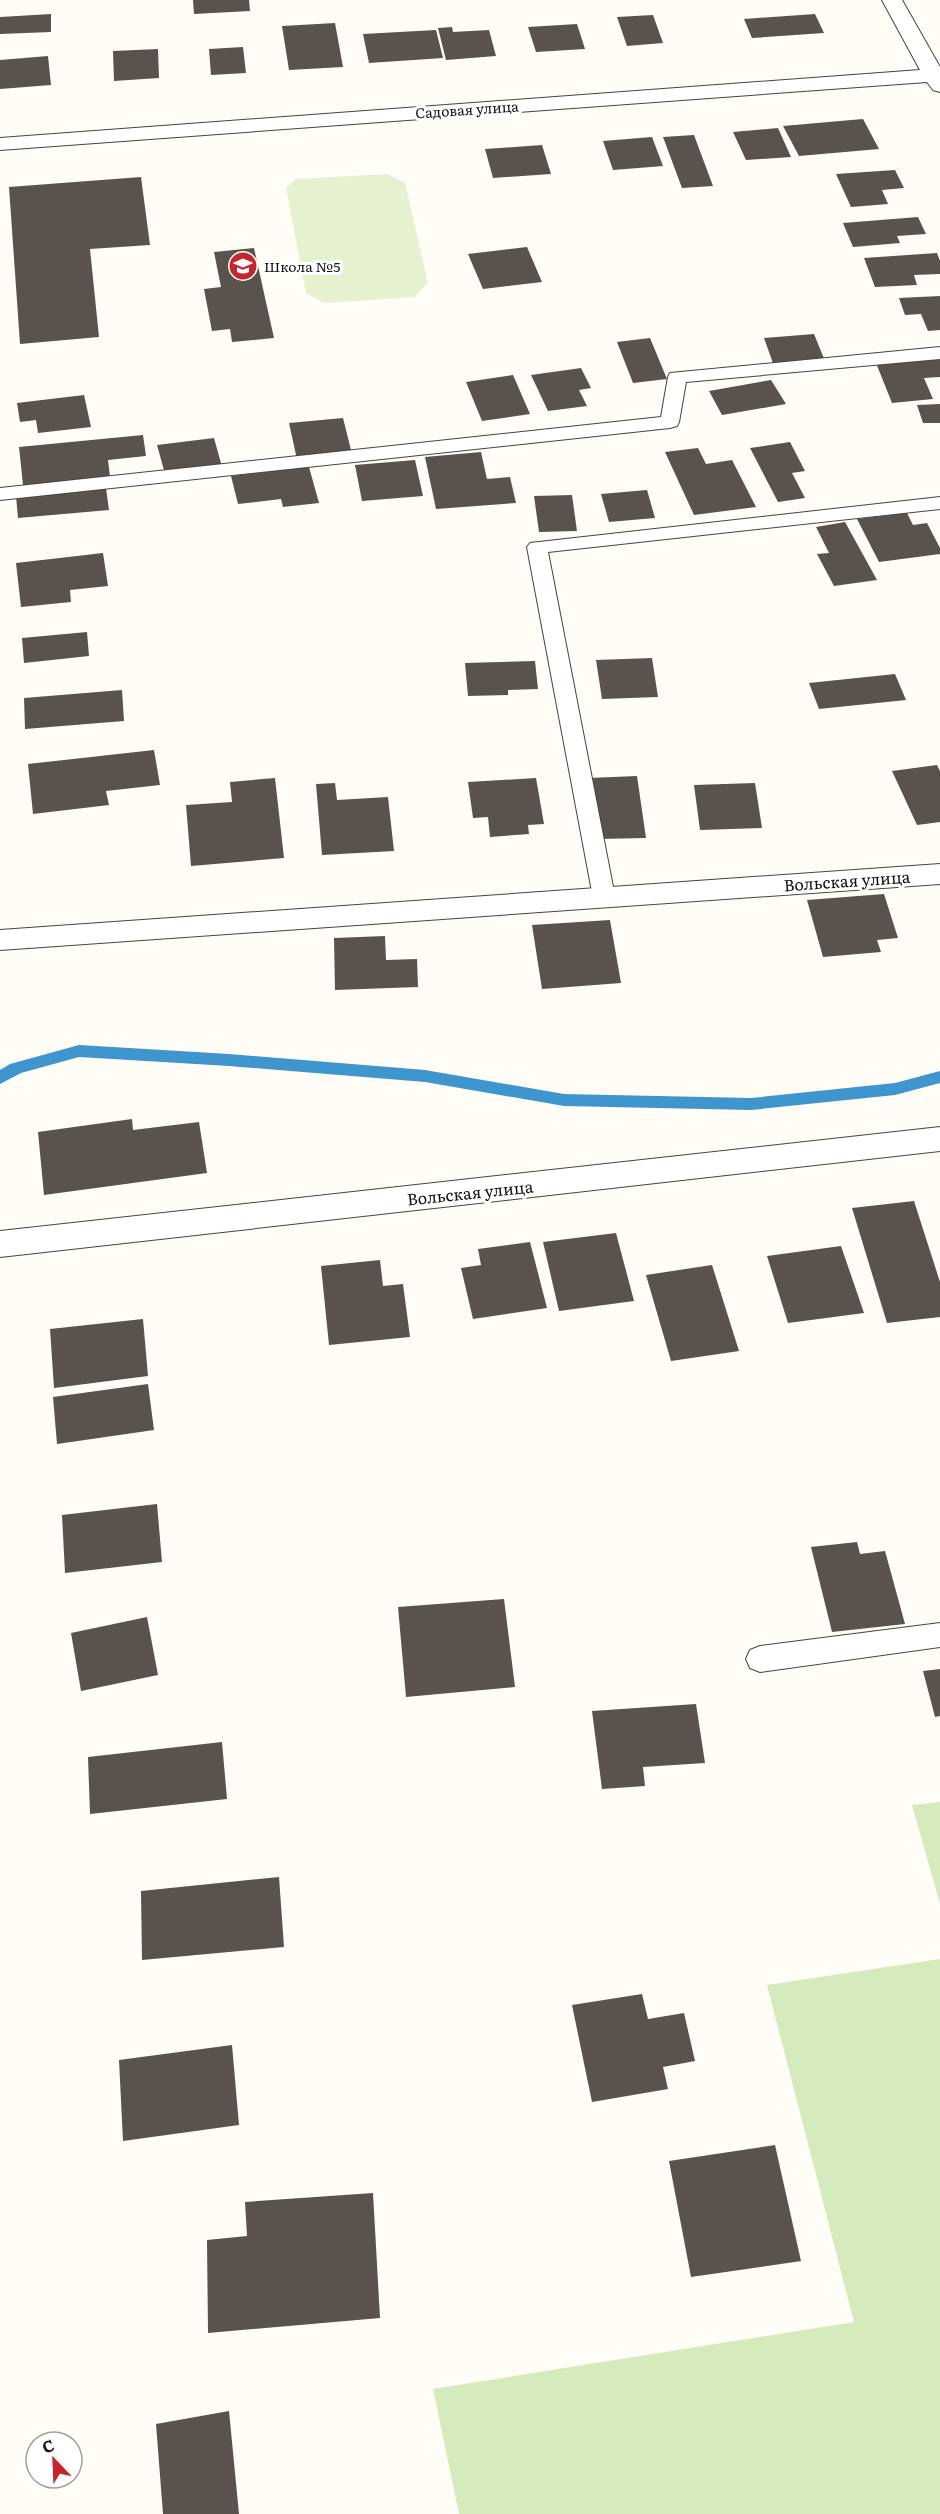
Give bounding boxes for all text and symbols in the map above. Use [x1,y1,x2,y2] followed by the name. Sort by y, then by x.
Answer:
[415,95,520,123] street label: Садовая улица
[227,250,259,282] school or university icon: Школа №5
[264,256,340,276] place label: Школа №5
[783,864,911,896] street label: Вольская улица
[406,1173,535,1211] street label: Вольская улица
[24,2430,84,2490] north arrow
[38,2432,58,2459] text: С

